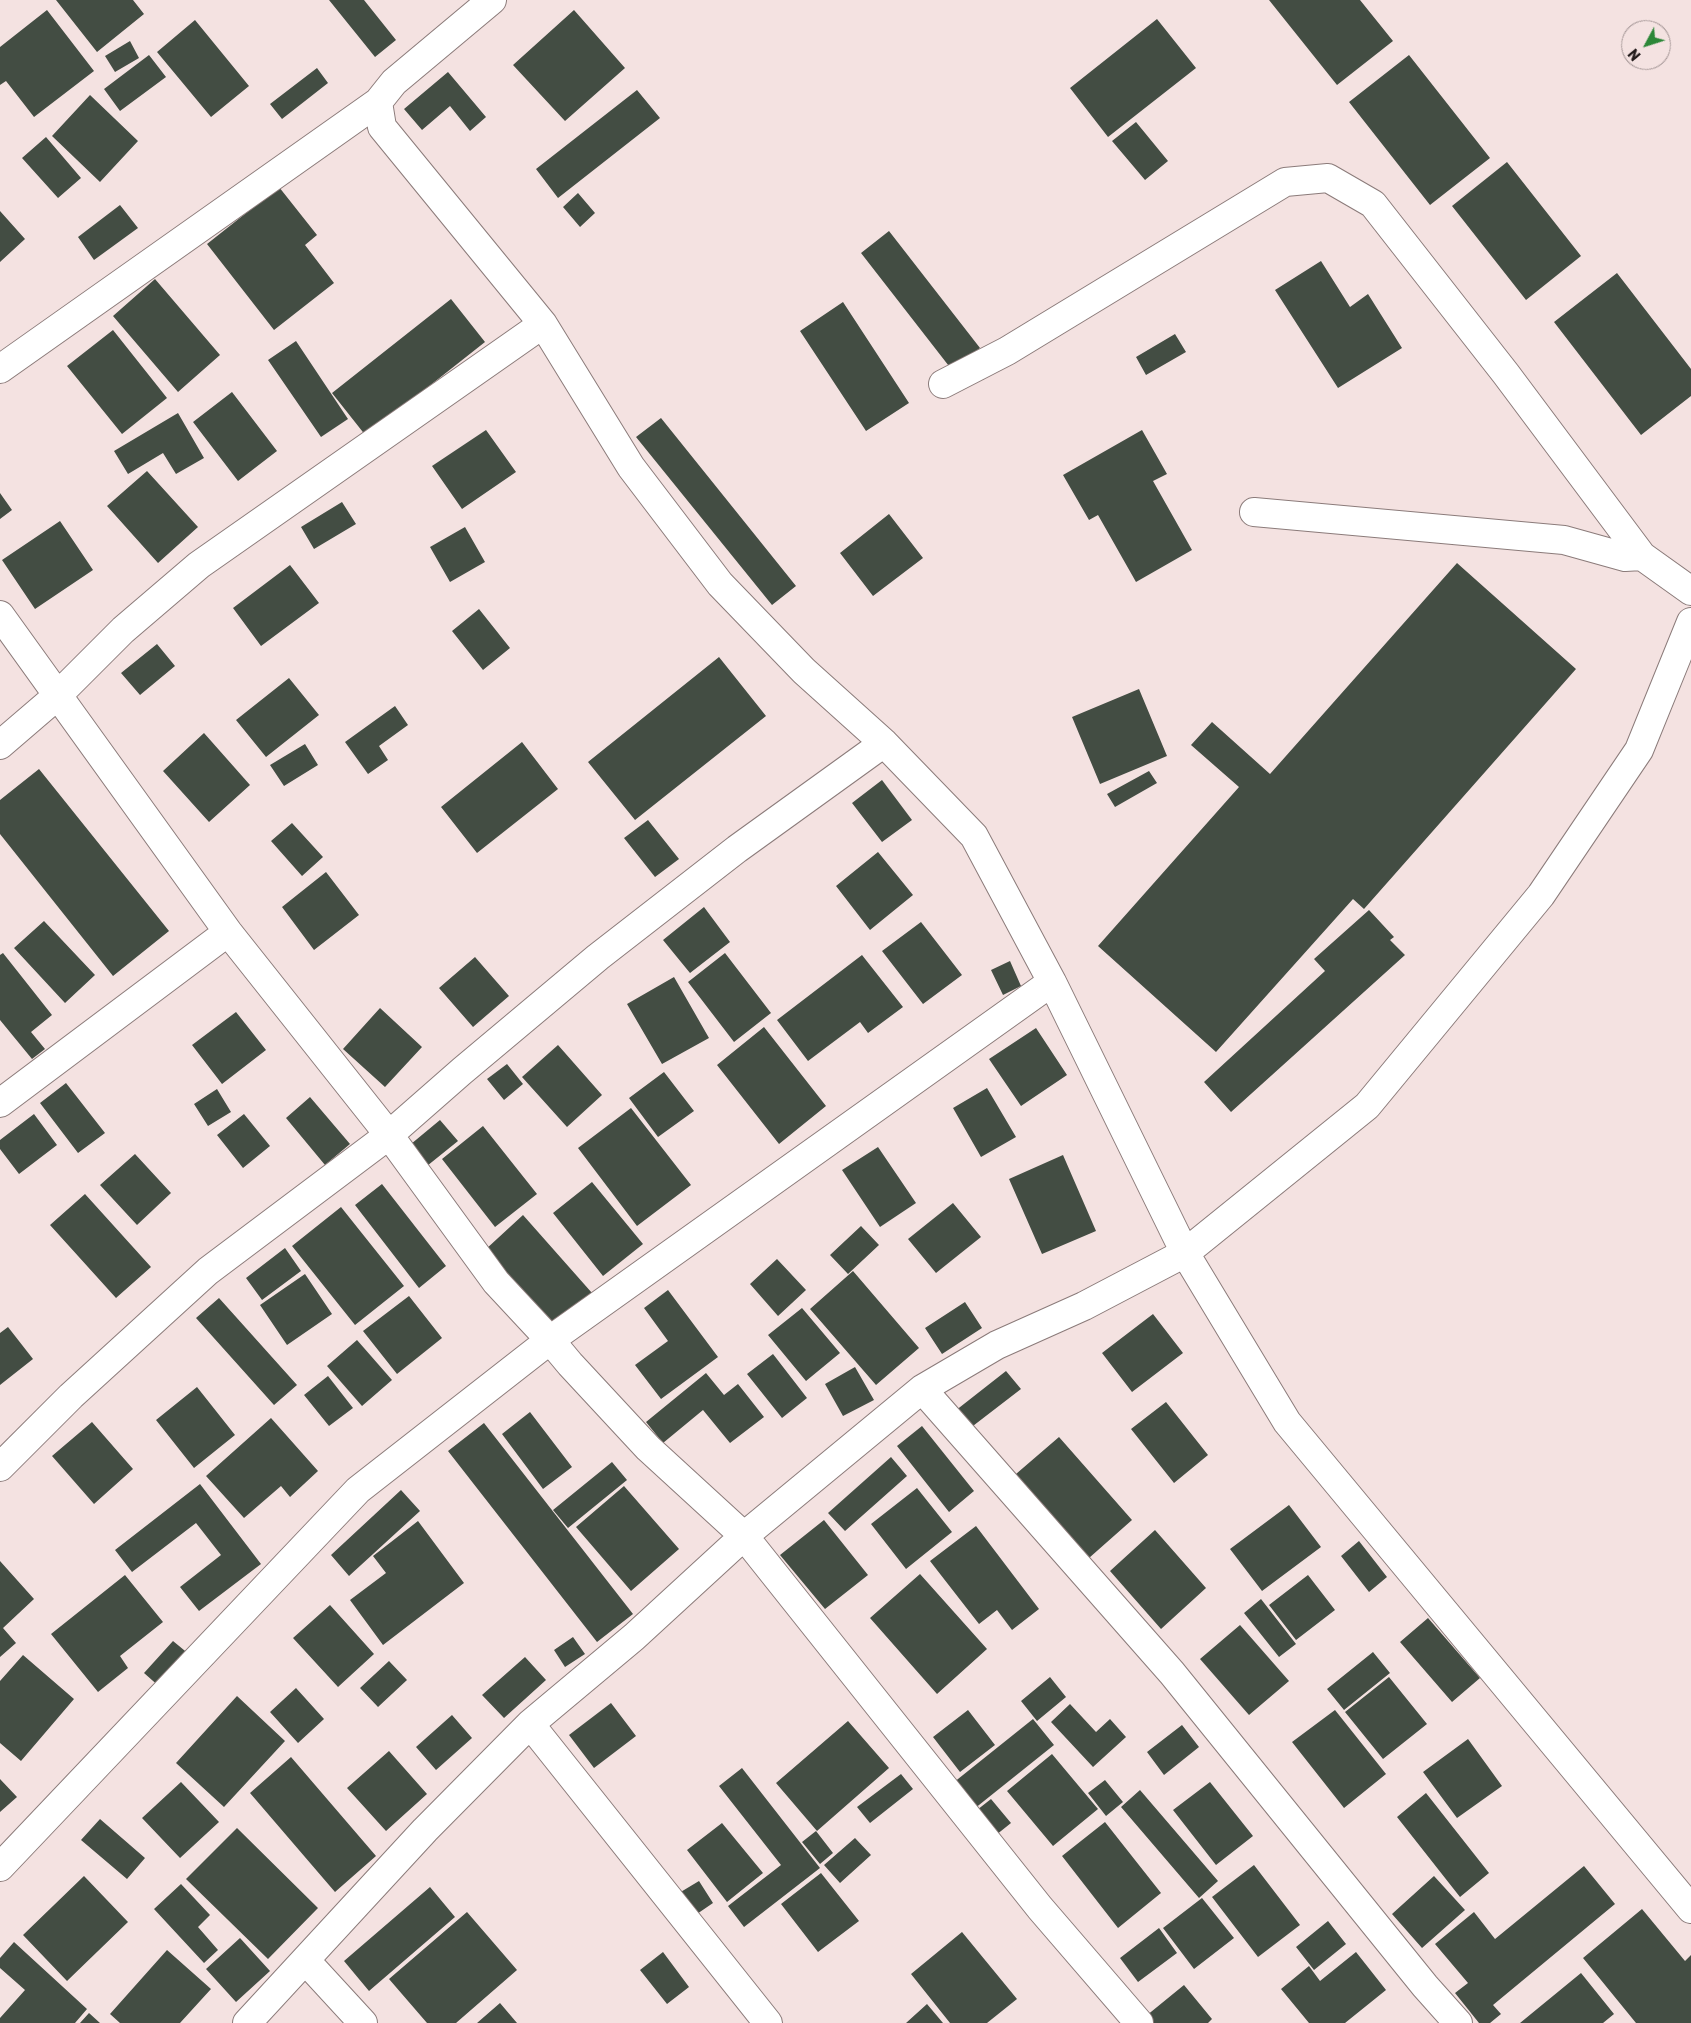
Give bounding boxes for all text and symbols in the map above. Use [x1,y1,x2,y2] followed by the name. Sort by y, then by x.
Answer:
[1621,20,1671,70] north arrow
[1625,45,1645,64] text: N

